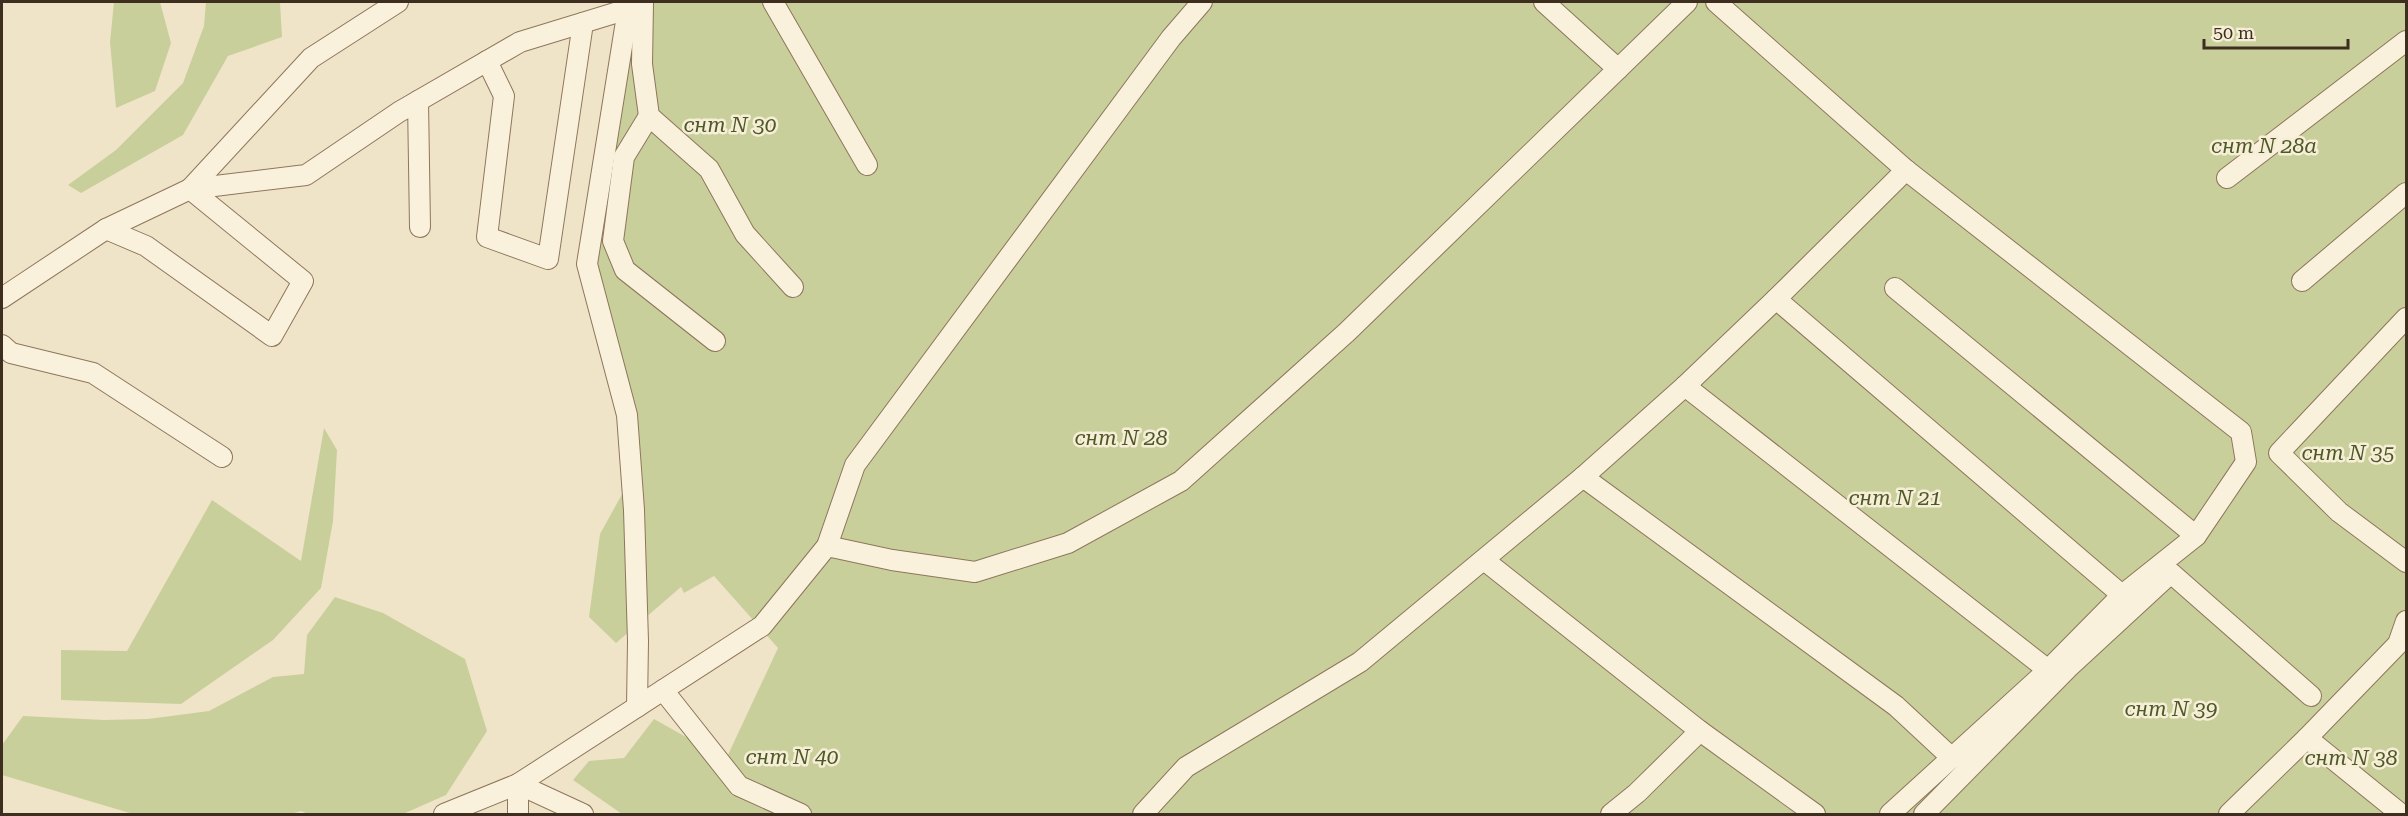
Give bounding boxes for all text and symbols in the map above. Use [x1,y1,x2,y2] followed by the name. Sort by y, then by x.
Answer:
[2204,12,2348,50] scale bar
[2213,22,2254,43] text: 50 m
[683,113,777,137] park label: снт N 30
[2211,134,2317,158] park label: снт N 28а
[1074,426,1168,450] park label: снт N 28
[2301,441,2395,465] park label: снт N 35
[1848,486,1942,510] park label: снт N 21
[2124,697,2218,721] park label: снт N 39
[745,745,839,769] park label: снт N 40
[2304,746,2398,770] park label: снт N 38

